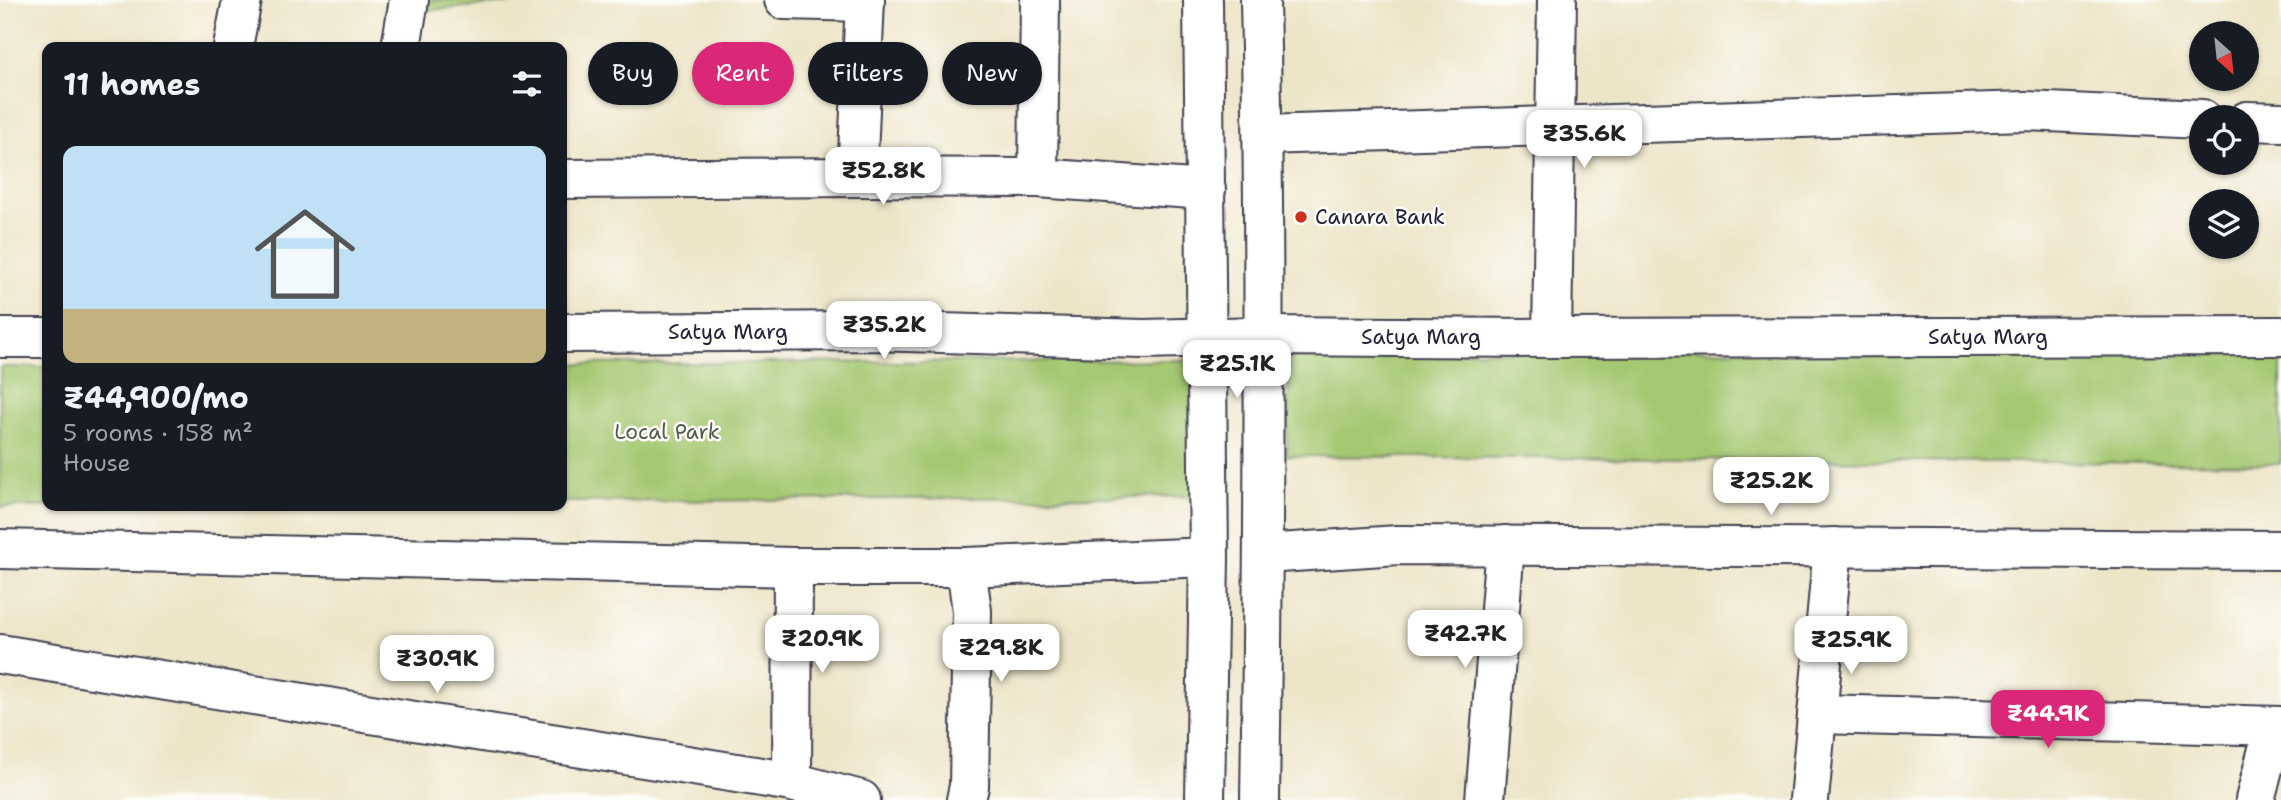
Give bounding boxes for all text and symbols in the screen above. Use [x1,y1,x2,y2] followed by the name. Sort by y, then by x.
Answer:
[2189,21,2259,91] north arrow
[2189,21,2259,259] map controls
[588,42,678,105] chip: Buy
[692,42,794,105] chip: Rent
[808,42,928,105] chip: Filters
[942,42,1042,105] chip: New
[63,64,200,105] text: 11 homes
[508,65,546,103] icon: filters
[2189,105,2259,175] button: locate
[1527,110,1641,170] pin: ₹35.6K
[1542,118,1626,148] text: ₹35.6K
[826,148,940,207] pin: ₹52.8K
[841,155,925,185] text: ₹52.8K
[2189,189,2259,259] button: layers
[242,191,368,317] icon: home
[1315,203,1445,231] place label: Canara Bank
[1293,209,1309,225] marker: Canara Bank
[827,302,941,361] pin: ₹35.2K
[842,309,926,339] text: ₹35.2K
[668,318,788,346] street label: Satya Marg
[1361,323,1481,351] street label: Satya Marg
[1928,323,2048,351] street label: Satya Marg
[1180,340,1294,400] pin: ₹25.1K
[1199,348,1275,378] text: ₹25.1K
[63,377,249,418] text: ₹44,900/mo
[63,418,253,448] text: 5 rooms · 158 m²
[614,418,720,446] park label: Local Park
[63,448,131,478] text: House
[1714,458,1828,517] pin: ₹25.2K
[1729,465,1813,495] text: ₹25.2K
[1408,610,1522,670] pin: ₹42.7K
[765,616,879,675] pin: ₹20.9K
[1794,616,1908,676] pin: ₹25.9K
[1424,618,1506,648] text: ₹42.7K
[781,623,863,653] text: ₹20.9K
[944,624,1058,684] pin: ₹29.8K
[1810,624,1892,654] text: ₹25.9K
[958,632,1044,662] text: ₹29.8K
[380,636,494,695] pin: ₹30.9K
[396,643,478,673] text: ₹30.9K
[1991,690,2105,750] pin: ₹44.9K
[2007,698,2089,728] text: ₹44.9K

